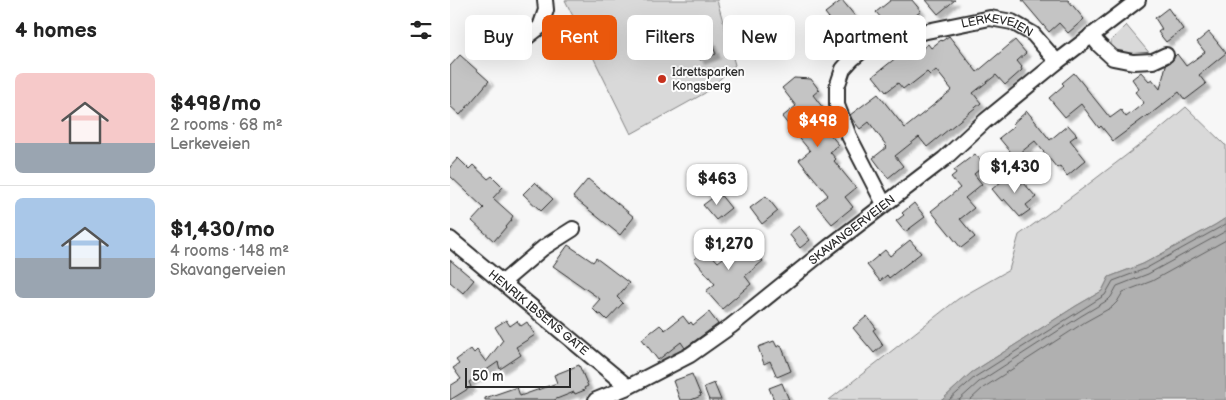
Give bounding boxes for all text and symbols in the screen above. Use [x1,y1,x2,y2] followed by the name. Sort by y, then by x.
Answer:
[960,11,1036,40] street label: LERKEVEIEN
[465,15,532,60] chip: Buy
[542,15,617,60] chip: Rent
[627,15,713,60] chip: Filters
[723,15,795,60] chip: New
[805,15,926,60] chip: Apartment
[407,16,435,44] icon: filters
[15,18,97,43] text: 4 homes
[672,65,745,94] place label: Idrettsparken Kongsberg
[656,73,668,85] marker: Idrettsparken Kongsberg
[170,91,261,116] text: $498/mo
[55,93,115,153] icon: home
[788,106,848,148] pin: $498
[799,112,837,131] text: $498
[170,116,283,135] text: 2 rooms · 68 m²
[170,135,250,154] text: Lerkeveien
[974,152,1056,194] pin: $1,430
[990,158,1040,177] text: $1,430
[687,164,747,206] pin: $463
[697,170,737,189] text: $463
[806,192,898,268] street label: SKAVANGERVEIEN
[170,217,275,242] text: $1,430/mo
[55,218,115,278] icon: home
[688,228,770,271] pin: $1,270
[705,235,753,254] text: $1,270
[170,242,289,261] text: 4 rooms · 148 m²
[170,261,286,280] text: Skavangerveien
[485,267,591,359] street label: HENRIK IBSENS GATE
[465,365,571,388] scale bar
[472,368,504,385] text: 50 m

